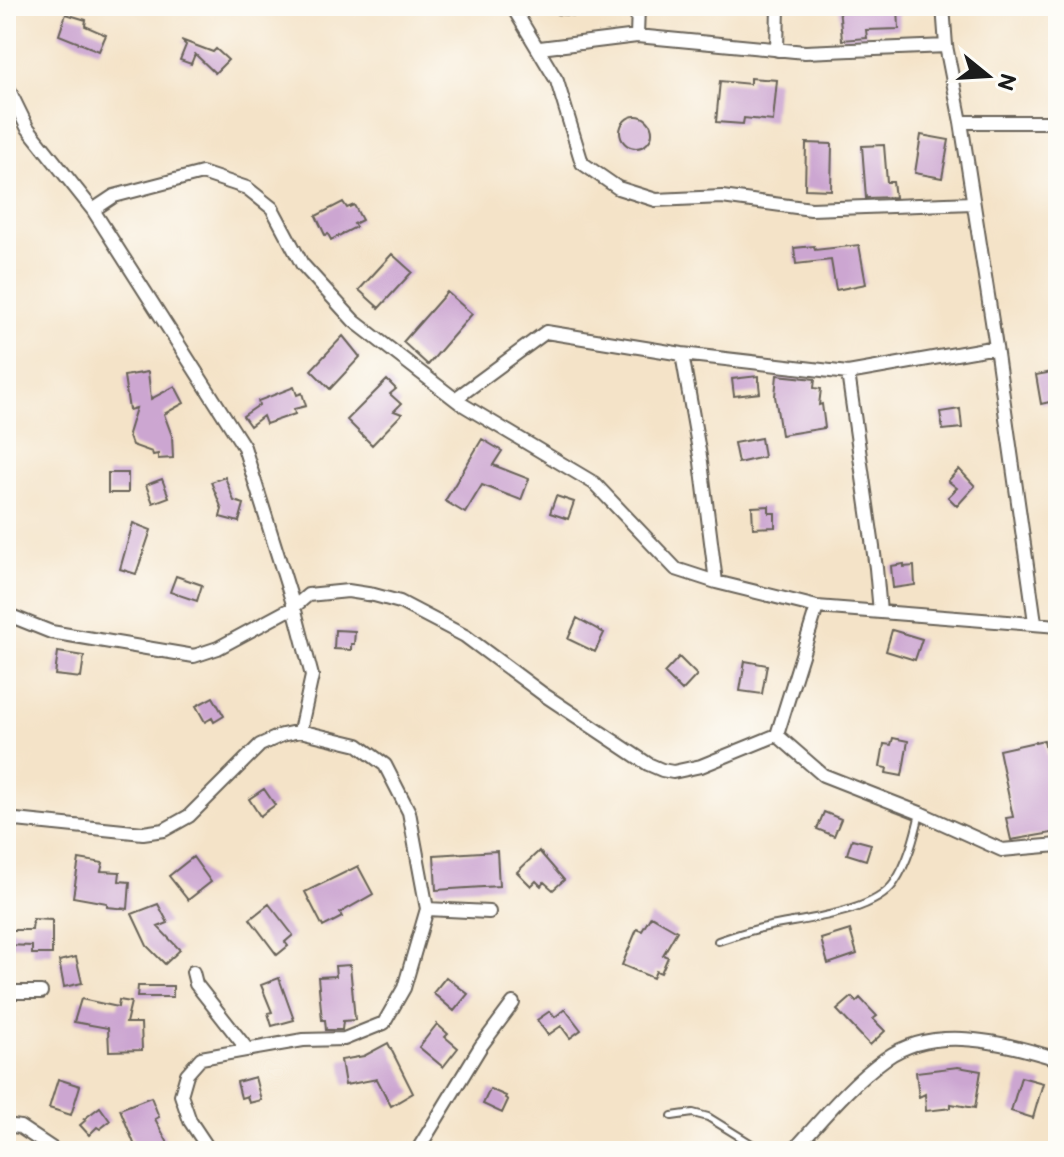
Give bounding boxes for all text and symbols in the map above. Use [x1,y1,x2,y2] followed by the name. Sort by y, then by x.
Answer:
[948,36,1028,116] north arrow
[990,70,1021,94] text: N

